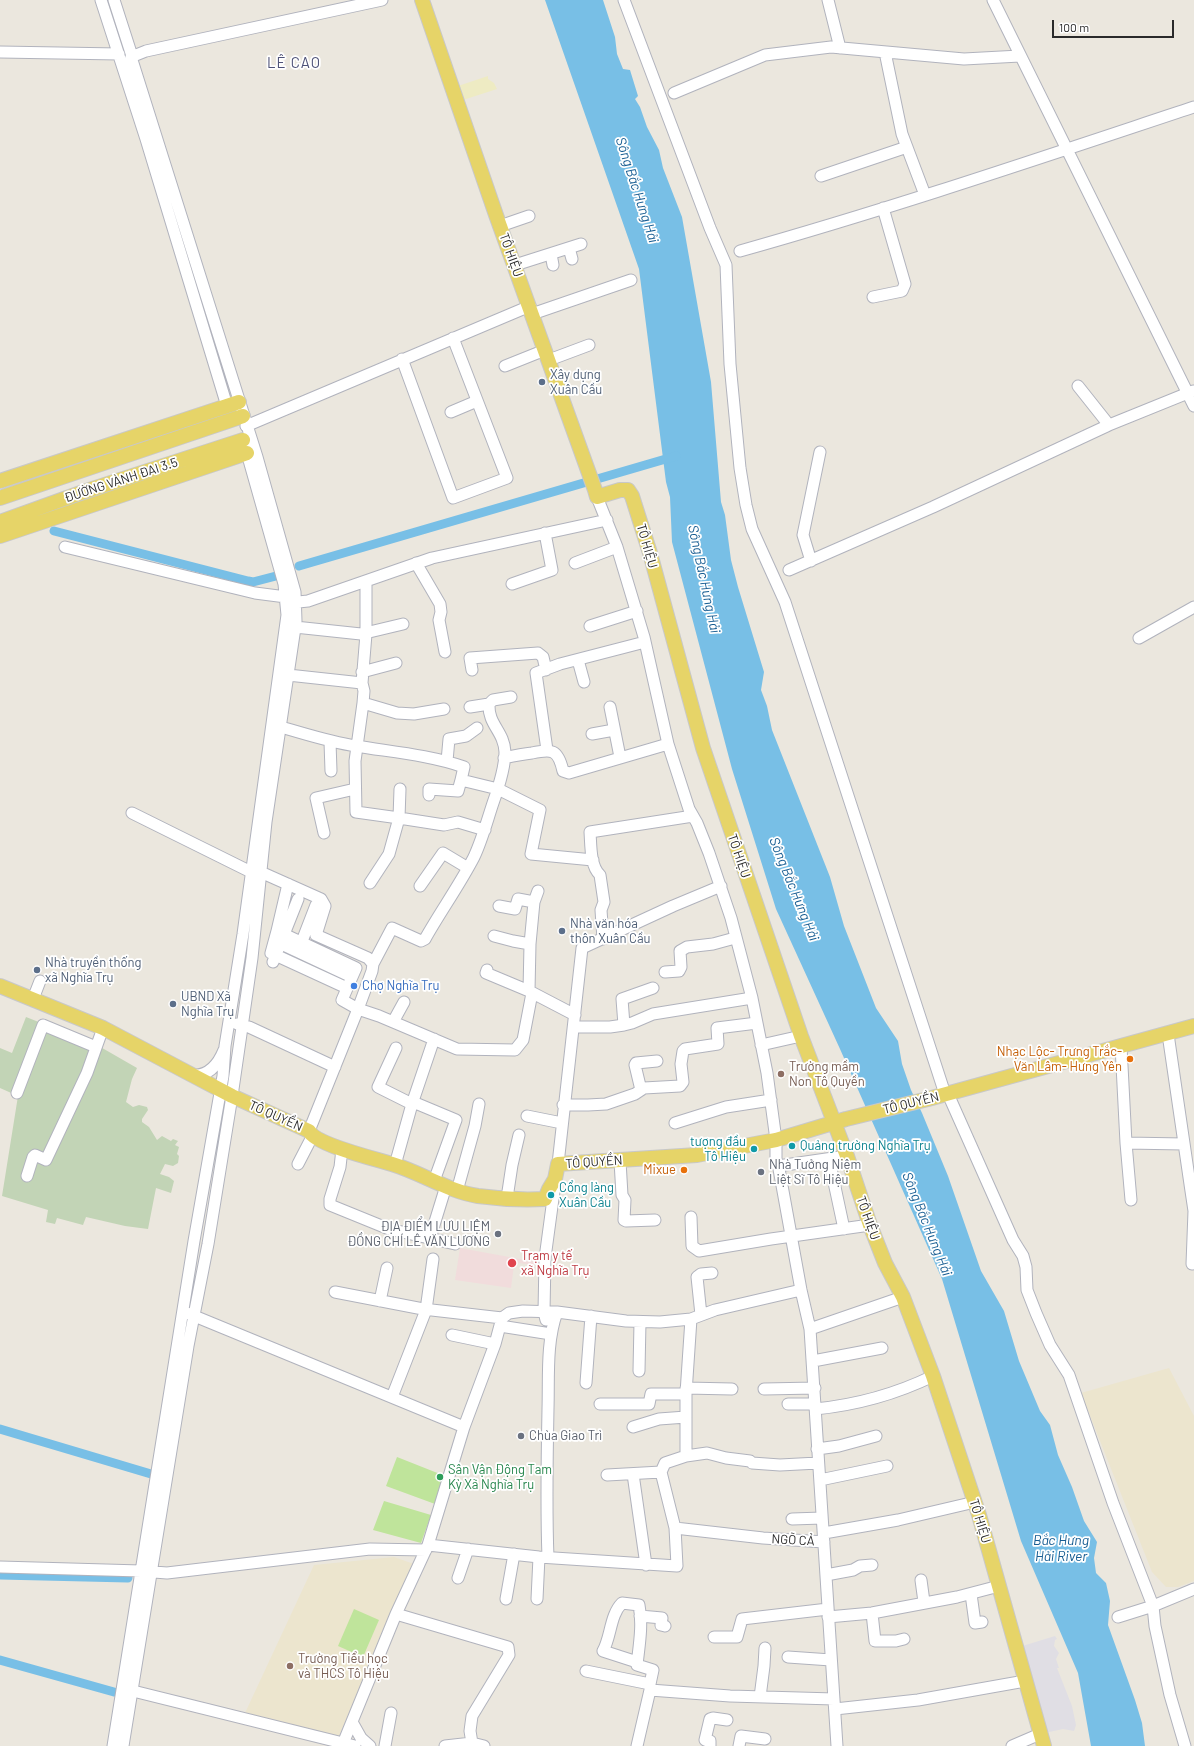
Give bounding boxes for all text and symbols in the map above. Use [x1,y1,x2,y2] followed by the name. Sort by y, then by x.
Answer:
[1054,12,1176,38] scale bar
[1059,20,1089,34] text: 100 m
[267,54,321,72] district label: LÊ CAO
[612,135,662,245] water label: Sông Bắc Hưng Hải
[496,231,526,279] street label: TÔ HIỆU
[550,367,602,398] place label: Xây dựng Xuân Cầu
[537,377,547,387] marker: Xây dựng Xuân Cầu
[62,454,180,506] street label: ĐƯỜNG VÀNH ĐAI 3.5
[633,522,661,570] street label: TÔ HIỆU
[684,523,724,635] water label: Sông Bắc Hưng Hải
[724,832,754,880] street label: TÔ HIỆU
[766,835,822,943] water label: Sông Bắc Hưng Hải
[570,916,650,947] place label: Nhà văn hóa thôn Xuân Cầu
[557,926,567,936] marker: Nhà văn hóa thôn Xuân Cầu
[45,955,141,986] place label: Nhà truyền thống xã Nghĩa Trụ
[32,965,42,975] marker: Nhà truyền thống xã Nghĩa Trụ
[362,978,440,994] place label: Chợ Nghĩa Trụ
[349,981,359,991] marker: Chợ Nghĩa Trụ
[181,989,234,1020] place label: UBND Xã Nghĩa Trụ
[168,999,178,1009] marker: UBND Xã Nghĩa Trụ
[997,1044,1122,1075] place label: Nhạc Lộc- Trưng Trắc- Văn Lâm- Hưng Yên
[1125,1054,1135,1064] marker: Nhạc Lộc- Trưng Trắc- Văn Lâm- Hưng Yên
[789,1059,865,1090] place label: Trường mầm Non Tô Quyền
[776,1069,786,1079] marker: Trường mầm Non Tô Quyền
[881,1089,941,1117] street label: TÔ QUYỀN
[247,1097,305,1135] street label: TÔ QUYỀN
[690,1134,746,1165] place label: tượng đầu Tô Hiệu
[800,1138,931,1154] place label: Quảng trường Nghĩa Trụ
[787,1141,797,1151] marker: Quảng trường Nghĩa Trụ
[749,1144,759,1154] marker: tượng đầu Tô Hiệu
[565,1152,623,1172] street label: TÔ QUYỀN
[769,1157,861,1188] place label: Nhà Tưởng Niệm Liệt Sĩ Tô Hiệu
[643,1162,676,1178] place label: Mixue
[679,1165,689,1175] marker: Mixue
[756,1167,766,1177] marker: Nhà Tưởng Niệm Liệt Sĩ Tô Hiệu
[899,1170,955,1278] water label: Sông Bắc Hưng Hải
[559,1180,614,1211] place label: Cổng làng Xuân Cầu
[546,1190,556,1200] marker: Cổng làng Xuân Cầu
[853,1194,883,1242] street label: TÔ HIỆU
[347,1219,490,1250] place label: ĐỊA ĐIỂM LƯU LIỆM ĐỒNG CHÍ LÊ VĂN LƯƠNG
[493,1229,503,1239] marker: ĐỊA ĐIỂM LƯU LIỆM ĐỒNG CHÍ LÊ VĂN LƯƠNG
[521,1248,590,1279] place label: Trạm y tế xã Nghĩa Trụ
[506,1257,518,1269] marker: Trạm y tế xã Nghĩa Trụ
[529,1428,602,1444] place label: Chùa Giao Trì
[516,1431,526,1441] marker: Chùa Giao Trì
[448,1462,552,1493] place label: Sân Vận Động Tam Kỳ Xã Nghĩa Trụ
[435,1472,445,1482] marker: Sân Vận Động Tam Kỳ Xã Nghĩa Trụ
[966,1497,994,1545] street label: TÔ HIỆU
[771,1531,815,1549] street label: NGÕ CẢ
[1033,1532,1089,1564] water label: Bắc Hưng Hải River
[298,1651,389,1682] place label: Trường Tiểu học và THCS Tô Hiệu
[285,1661,295,1671] marker: Trường Tiểu học và THCS Tô Hiệu

